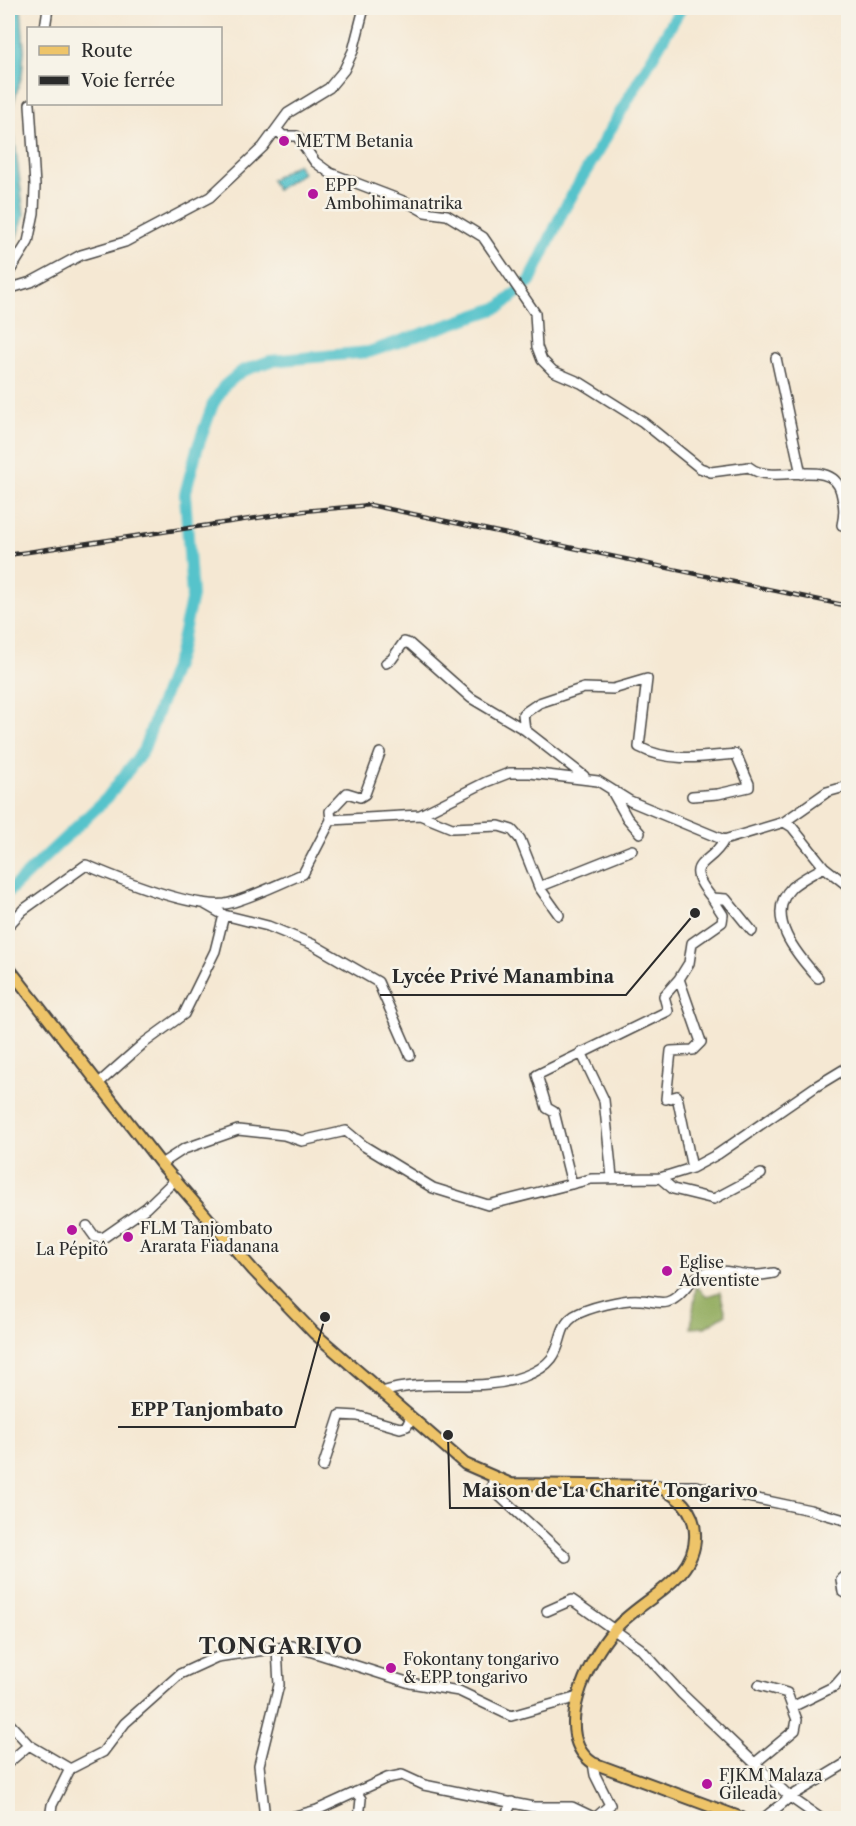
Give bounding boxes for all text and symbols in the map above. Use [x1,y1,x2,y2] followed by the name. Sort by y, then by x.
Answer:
[27,27,222,105] legend
[81,40,133,62] text: Route
[80,70,175,92] text: Voie ferrée
[296,131,414,151] place label: METM Betania
[277,134,291,148] marker: METM Betania
[324,175,463,213] place label: EPP Ambohimanatrika
[306,187,320,201] marker: EPP Ambohimanatrika
[380,959,626,995] callout: Lycée Privé Manambina
[392,966,615,988] text: Lycée Privé Manambina
[139,1218,280,1256] place label: FLM Tanjombato Ararata Fiadanana
[65,1223,79,1237] marker: La Pépitô
[121,1230,135,1244] marker: FLM Tanjombato Ararata Fiadanana
[36,1239,108,1259] place label: La Pépitô
[678,1252,759,1290] place label: Eglise Adventiste
[660,1264,674,1278] marker: Eglise Adventiste
[118,1391,295,1427] callout: EPP Tanjombato
[131,1399,283,1421] text: EPP Tanjombato
[450,1472,770,1508] callout: Maison de La Charité Tongarivo
[462,1480,758,1502] text: Maison de La Charité Tongarivo
[199,1633,363,1660] district label: TONGARIVO
[403,1649,559,1687] place label: Fokontany tongarivo & EPP tongarivo
[384,1661,398,1675] marker: Fokontany tongarivo & EPP tongarivo
[719,1765,823,1803] place label: FJKM Malaza Gileada
[700,1777,714,1791] marker: FJKM Malaza Gileada

